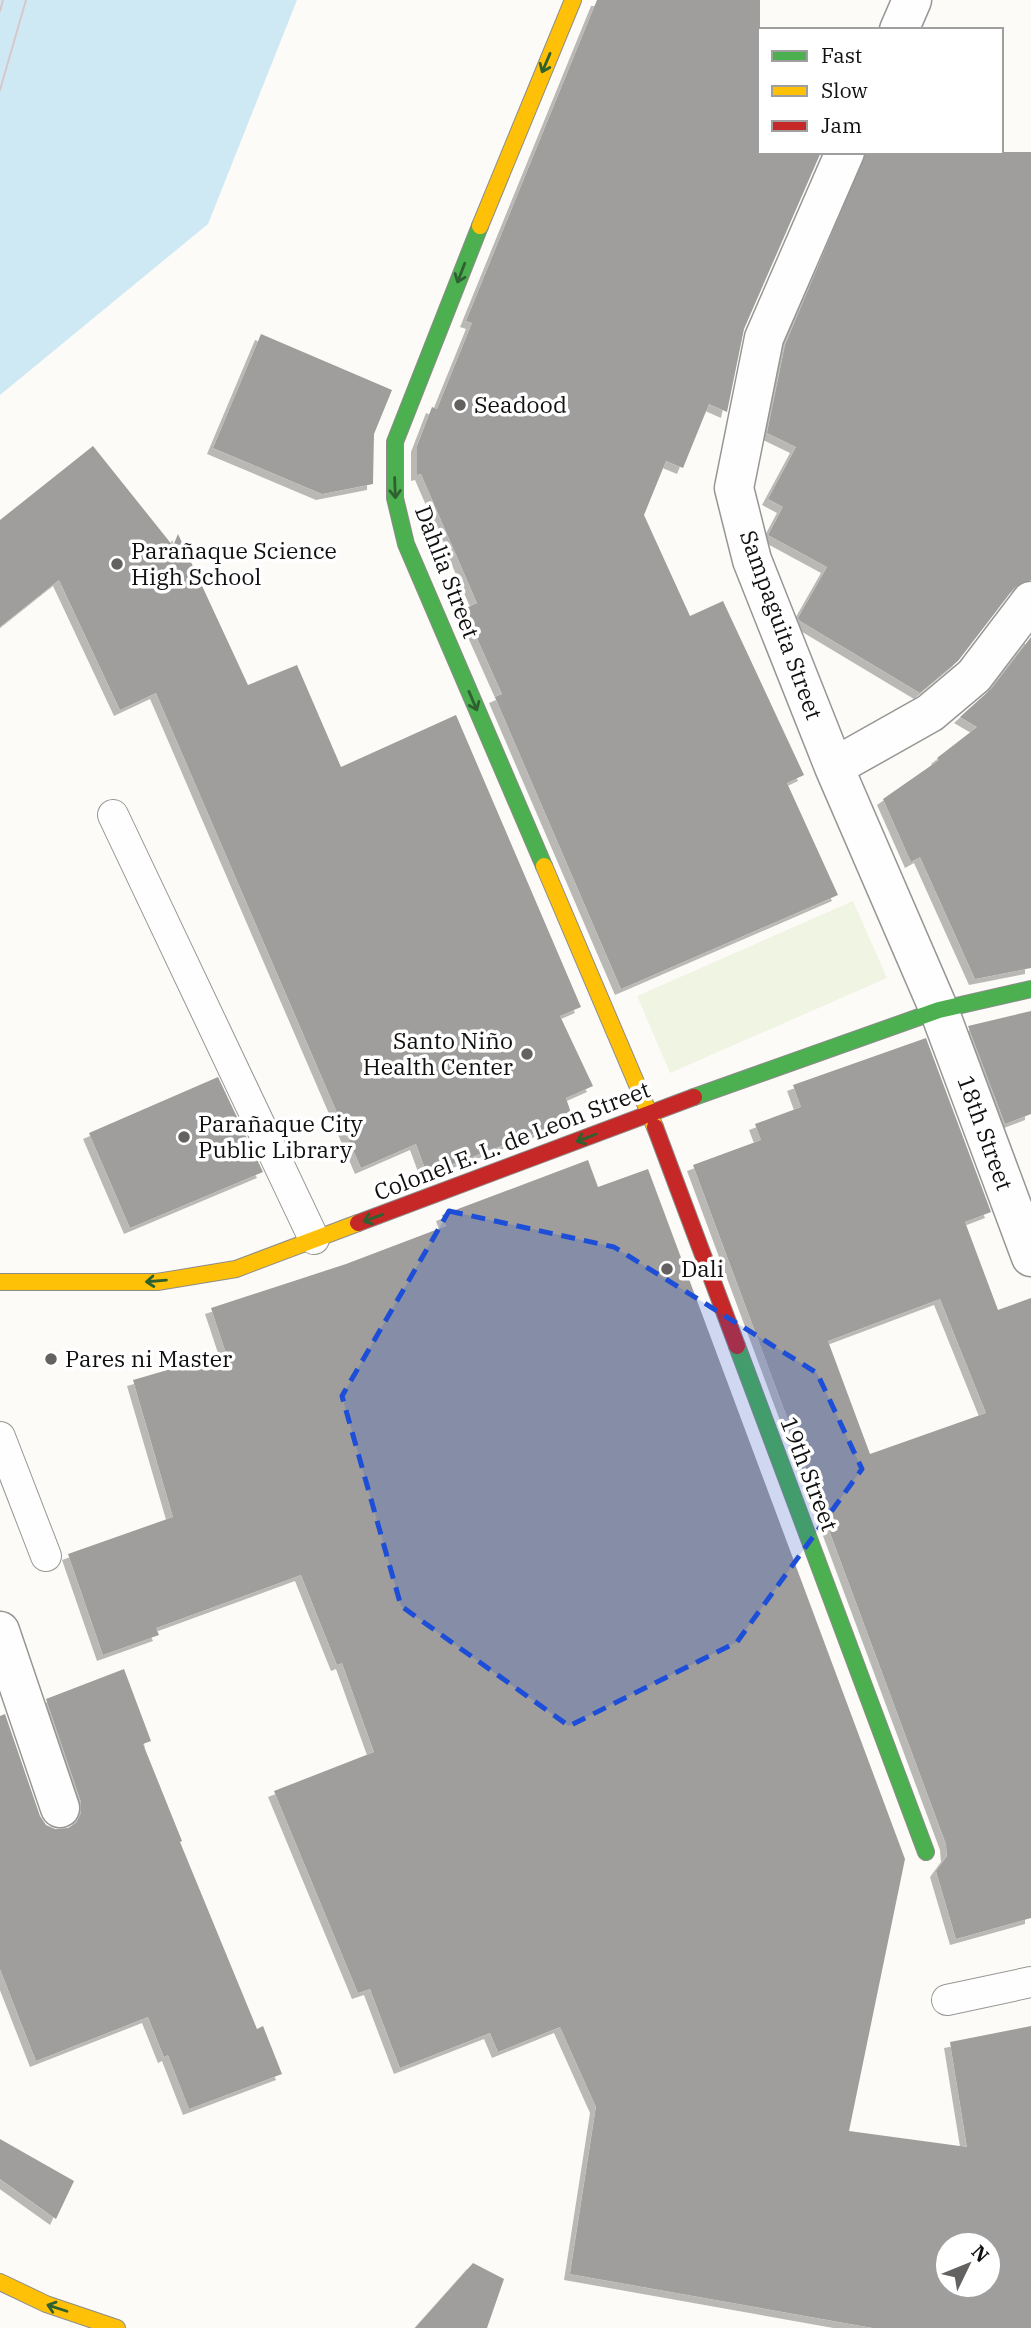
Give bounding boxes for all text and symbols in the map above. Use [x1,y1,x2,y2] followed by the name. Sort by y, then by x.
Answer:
[758,28,1003,154] legend
[821,41,862,69] text: Fast
[539,51,552,73] one-way arrow
[821,76,868,104] text: Slow
[821,111,862,139] text: Jam
[453,262,466,284] one-way arrow
[474,389,567,419] place label: Seadood
[452,397,468,413] marker: Seadood
[389,477,402,500] one-way arrow
[409,501,487,642] street label: Dahlia Street
[734,526,830,723] street label: Sampaguita Street
[131,535,337,591] place label: Parañaque Science High School
[109,556,125,572] marker: Parañaque Science High School
[468,690,481,711] one-way arrow
[363,1025,513,1081] place label: Santo Niño Health Center
[519,1046,535,1062] marker: Santo Niño Health Center
[951,1071,1021,1194] street label: 18th Street
[369,1073,654,1207] street label: Colonel E. L. de Leon Street
[198,1108,364,1164] place label: Parañaque City Public Library
[176,1129,192,1145] marker: Parañaque City Public Library
[576,1132,597,1145] one-way arrow
[363,1213,385,1225] one-way arrow
[681,1253,724,1283] place label: Dali
[659,1261,675,1277] marker: Dali
[145,1275,168,1288] one-way arrow
[65,1343,232,1373] place label: Pares ni Master
[43,1351,59,1367] marker: Pares ni Master
[774,1412,845,1535] street label: 19th Street
[933,2230,1003,2300] north arrow
[967,2240,994,2267] text: N
[47,2301,69,2313] one-way arrow

